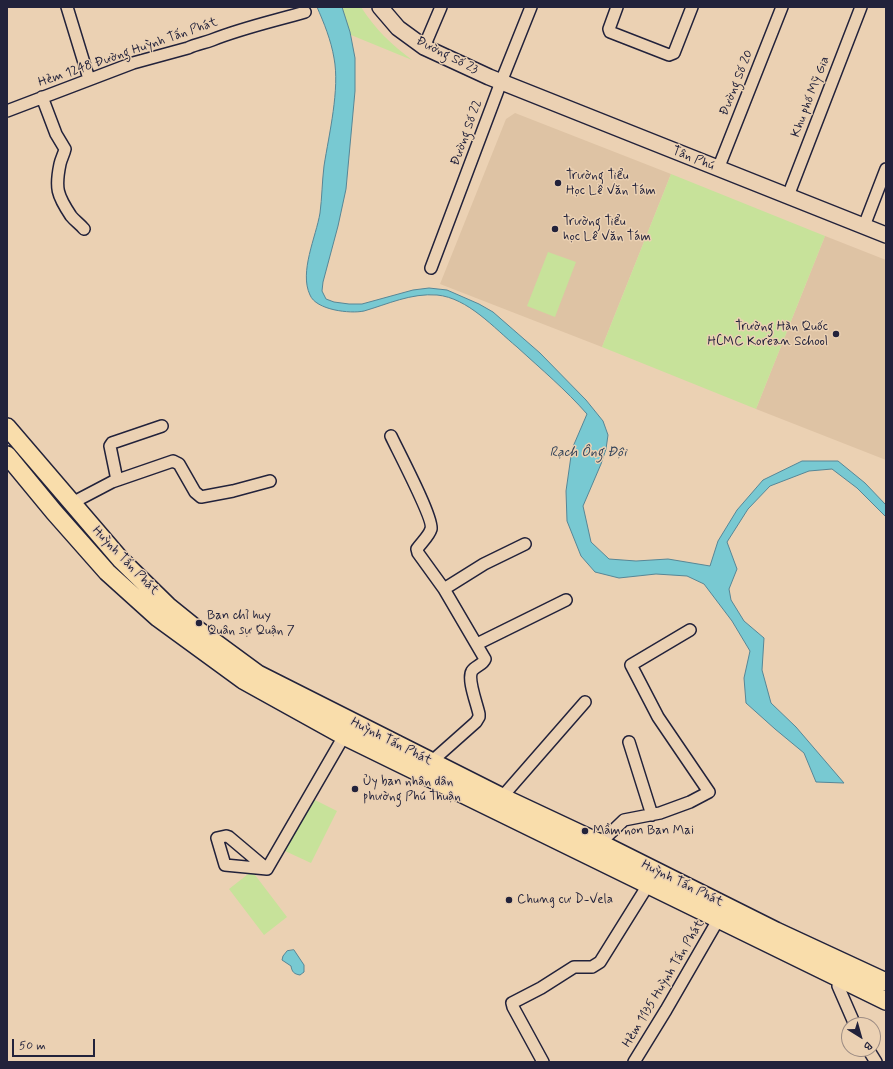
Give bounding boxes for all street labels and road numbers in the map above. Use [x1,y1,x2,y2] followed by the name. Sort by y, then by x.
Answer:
[36,15,220,91] street label: Hẻm 1248 Đường Huỳnh Tấn Phát
[413,34,481,78] street label: Đường Số 23
[717,48,757,118] street label: Đường Số 20
[788,54,834,140] street label: Khu phố Mỹ Gia
[448,98,486,168] street label: Đường Số 22
[670,143,716,175] street label: Tân Phú
[88,523,162,599] street label: Huỳnh Tấn Phát
[348,715,434,769] street label: Huỳnh Tấn Phát
[638,857,726,911] street label: Huỳnh Tấn Phát
[620,917,708,1051] street label: Hẻm 1135 Huỳnh Tấn Phát

